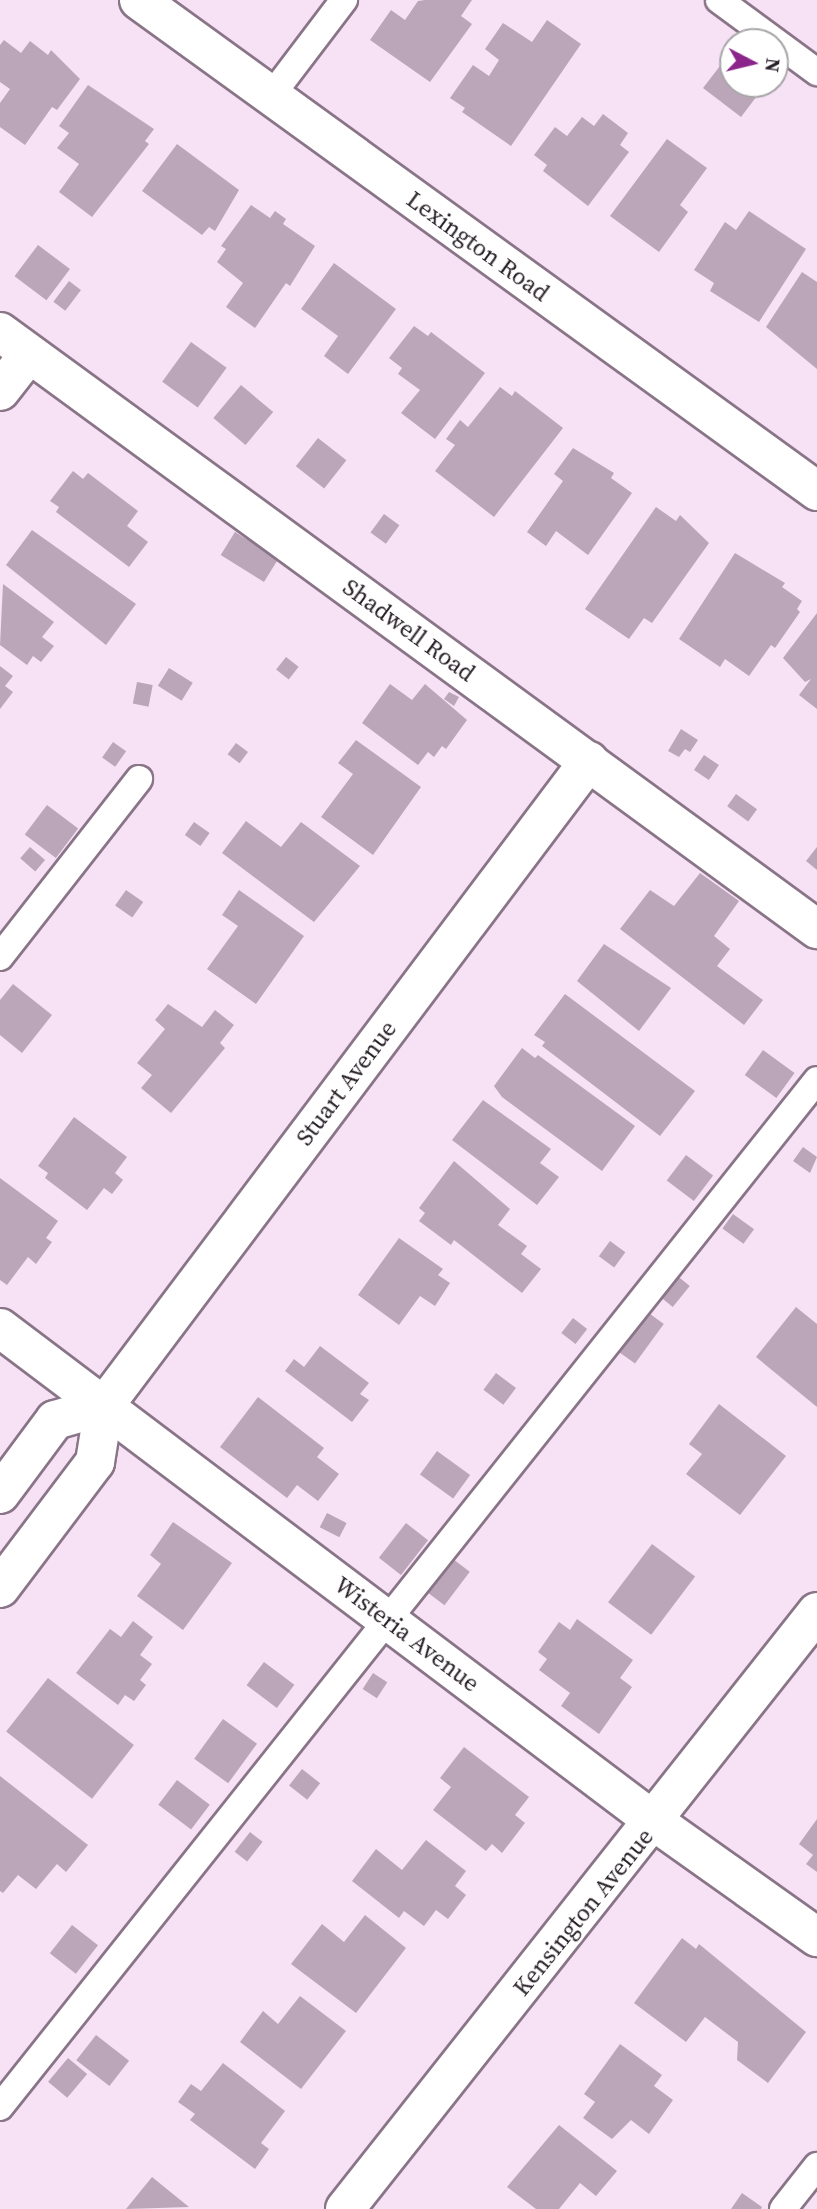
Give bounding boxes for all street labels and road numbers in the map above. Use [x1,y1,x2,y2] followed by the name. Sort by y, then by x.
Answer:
[401,185,555,307] street label: Lexington Road
[337,572,481,688] street label: Shadwell Road
[290,1015,402,1151] street label: Stuart Avenue
[329,1570,485,1698] street label: Wisteria Avenue
[507,1823,659,2001] street label: Kensington Avenue

